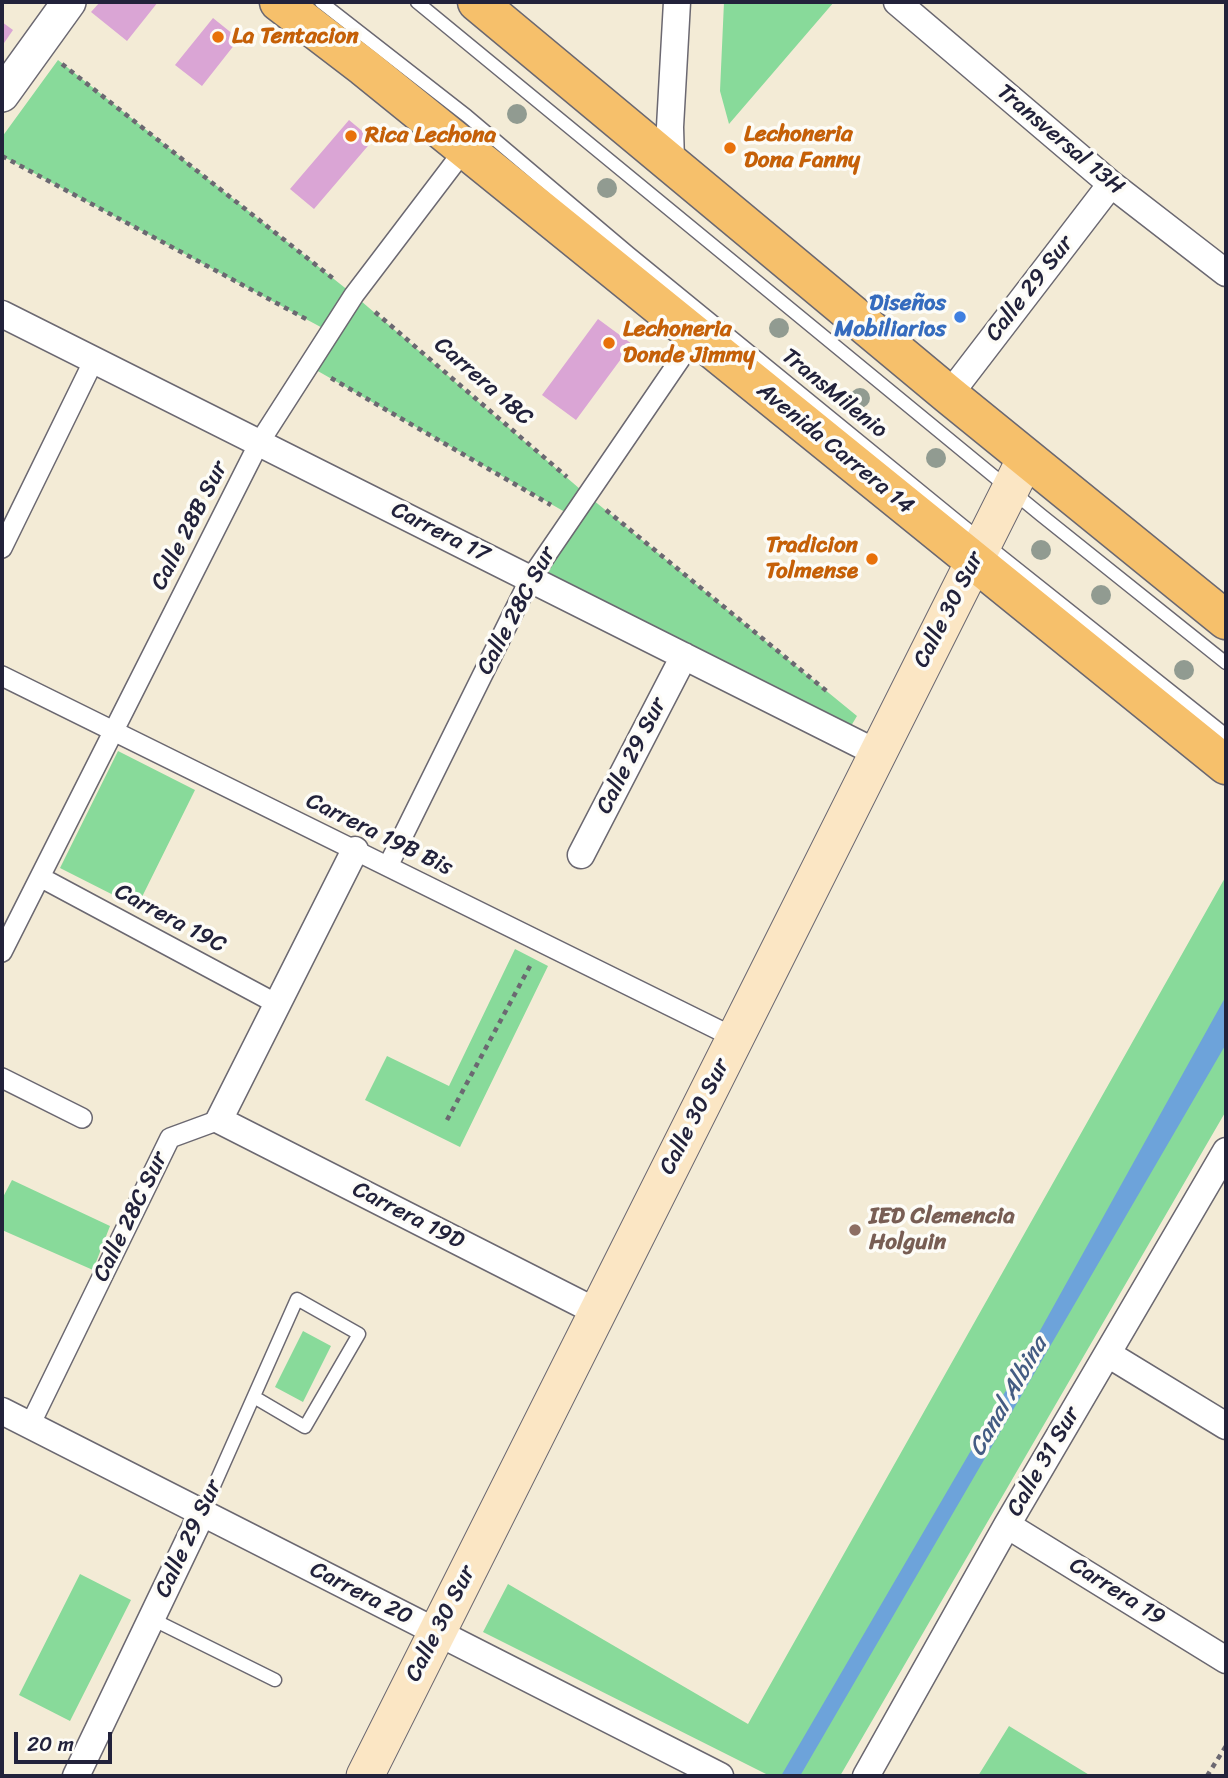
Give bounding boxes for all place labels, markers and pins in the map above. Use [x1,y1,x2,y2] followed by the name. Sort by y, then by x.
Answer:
[232,23,359,51] place label: La Tentacion
[210,29,226,45] marker: La Tentacion
[744,121,860,175] place label: Lechoneria Dona Fanny
[365,122,496,150] place label: Rica Lechona
[343,128,359,144] marker: Rica Lechona
[722,140,738,156] marker: Lechoneria Dona Fanny
[834,290,946,344] place label: Diseños Mobiliarios
[952,309,968,325] marker: Diseños Mobiliarios
[623,316,755,370] place label: Lechoneria Donde Jimmy
[601,335,617,351] marker: Lechoneria Donde Jimmy
[765,532,858,586] place label: Tradicion Tolmense
[864,551,880,567] marker: Tradicion Tolmense
[869,1203,1015,1257] place label: IED Clemencia Holguin
[847,1222,863,1238] marker: IED Clemencia Holguin

